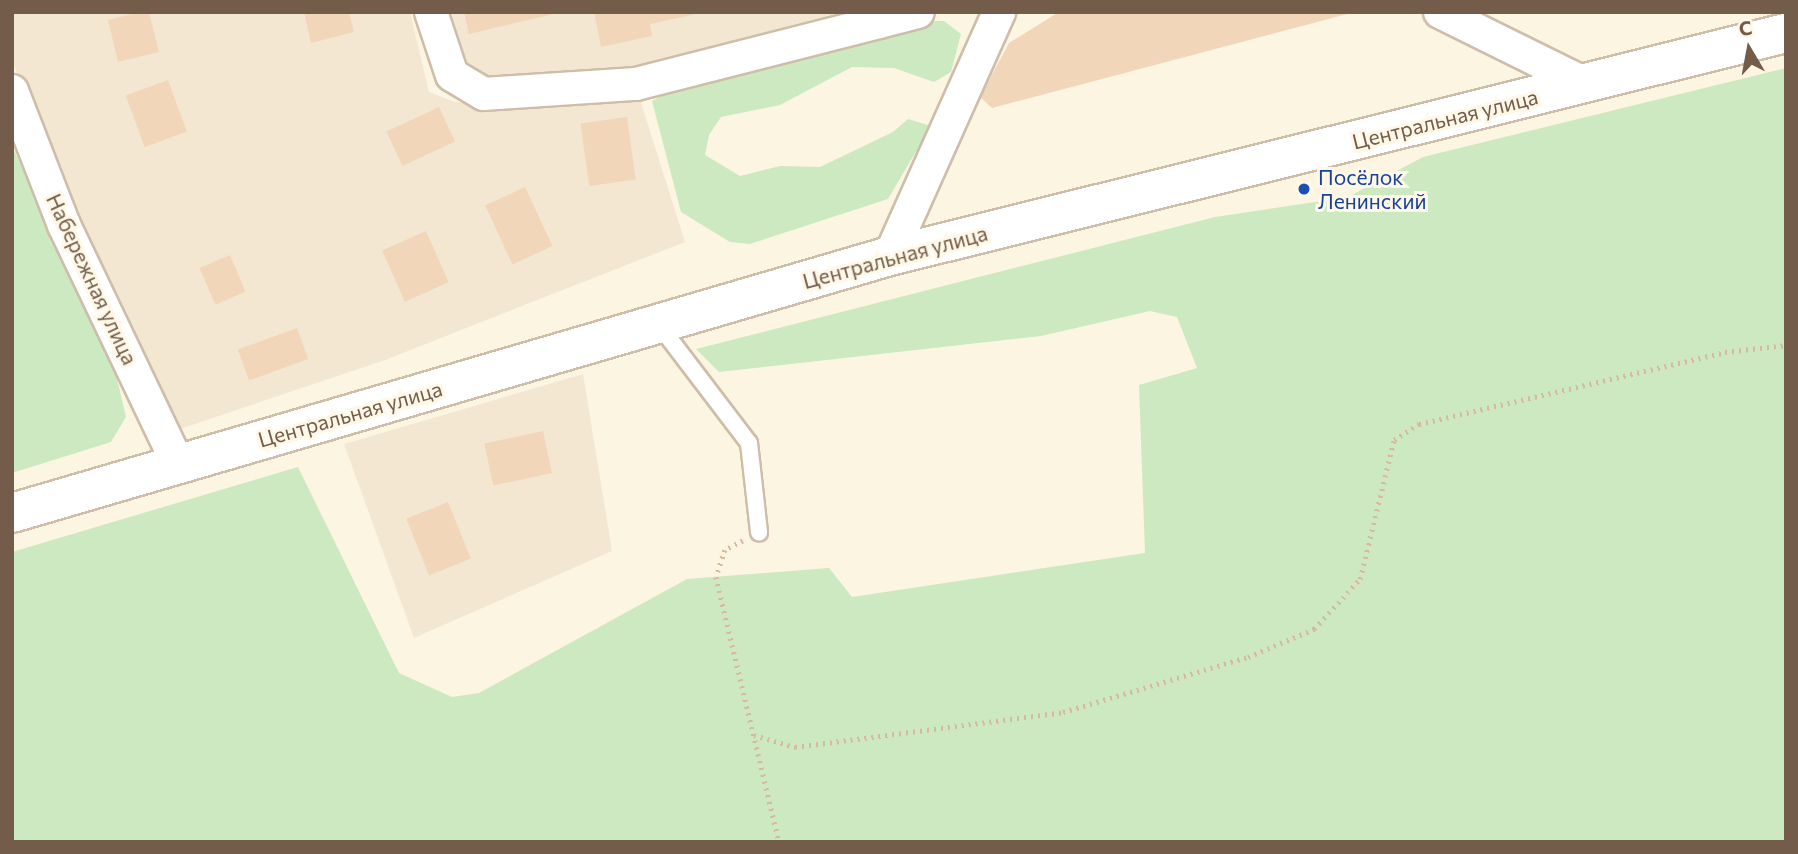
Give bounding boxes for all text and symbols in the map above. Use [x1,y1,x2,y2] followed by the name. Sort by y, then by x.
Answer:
[1714,14,1784,84] north arrow
[1737,15,1754,40] text: С
[1350,84,1540,154] street label: Центральная улица
[1318,164,1427,214] place label: Посёлок Ленинский
[1296,181,1312,197] marker: Посёлок Ленинский
[41,189,143,369] street label: Набережная улица
[800,220,990,294] street label: Центральная улица
[255,376,445,452] street label: Центральная улица

